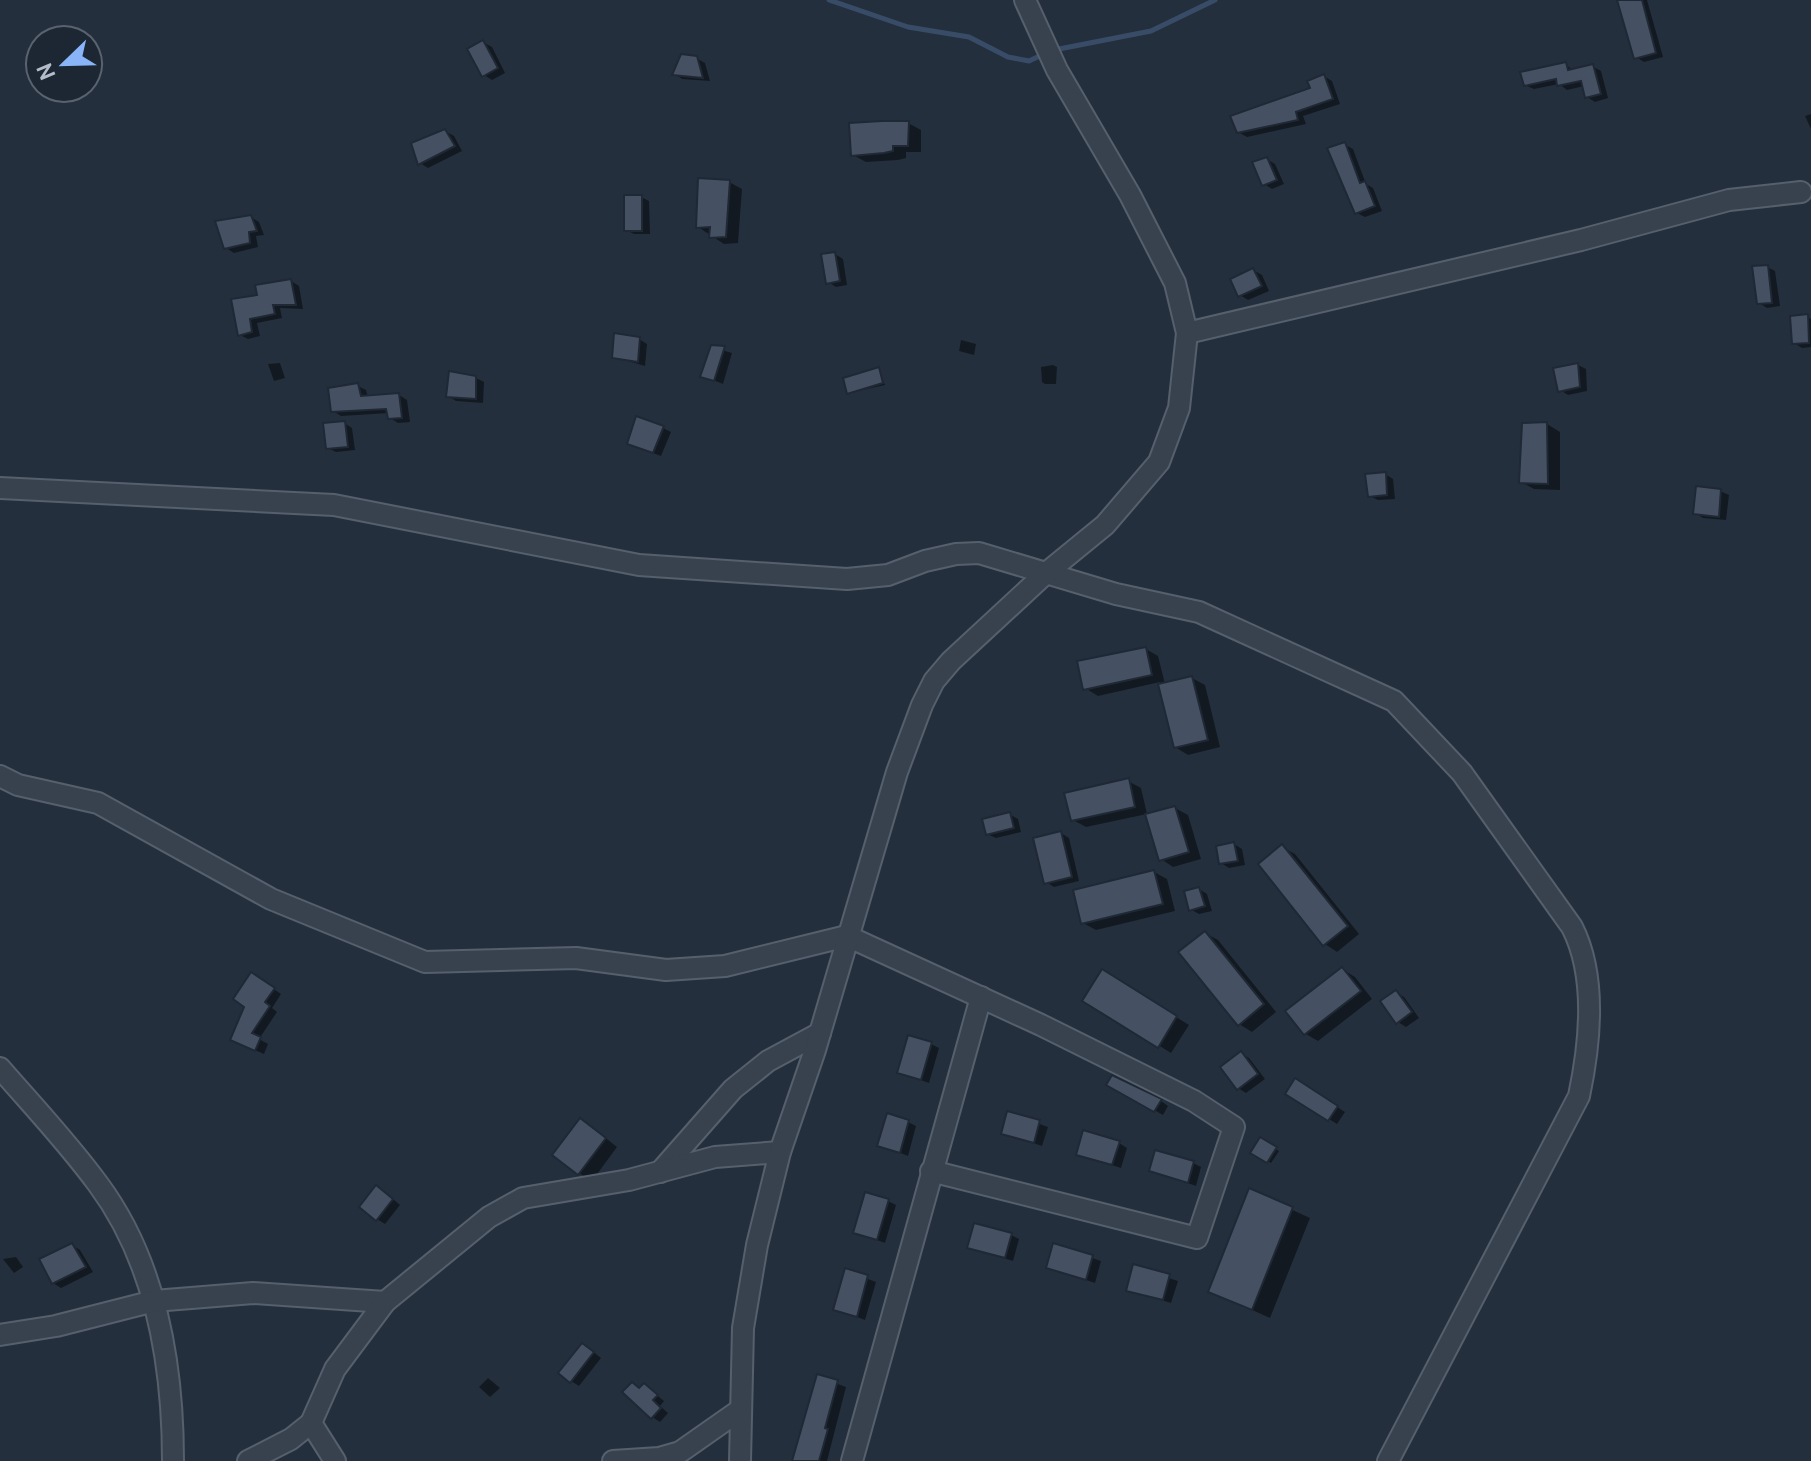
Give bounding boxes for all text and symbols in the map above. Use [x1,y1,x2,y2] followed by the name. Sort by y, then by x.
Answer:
[24,24,104,104] north arrow
[31,59,62,84] text: N

